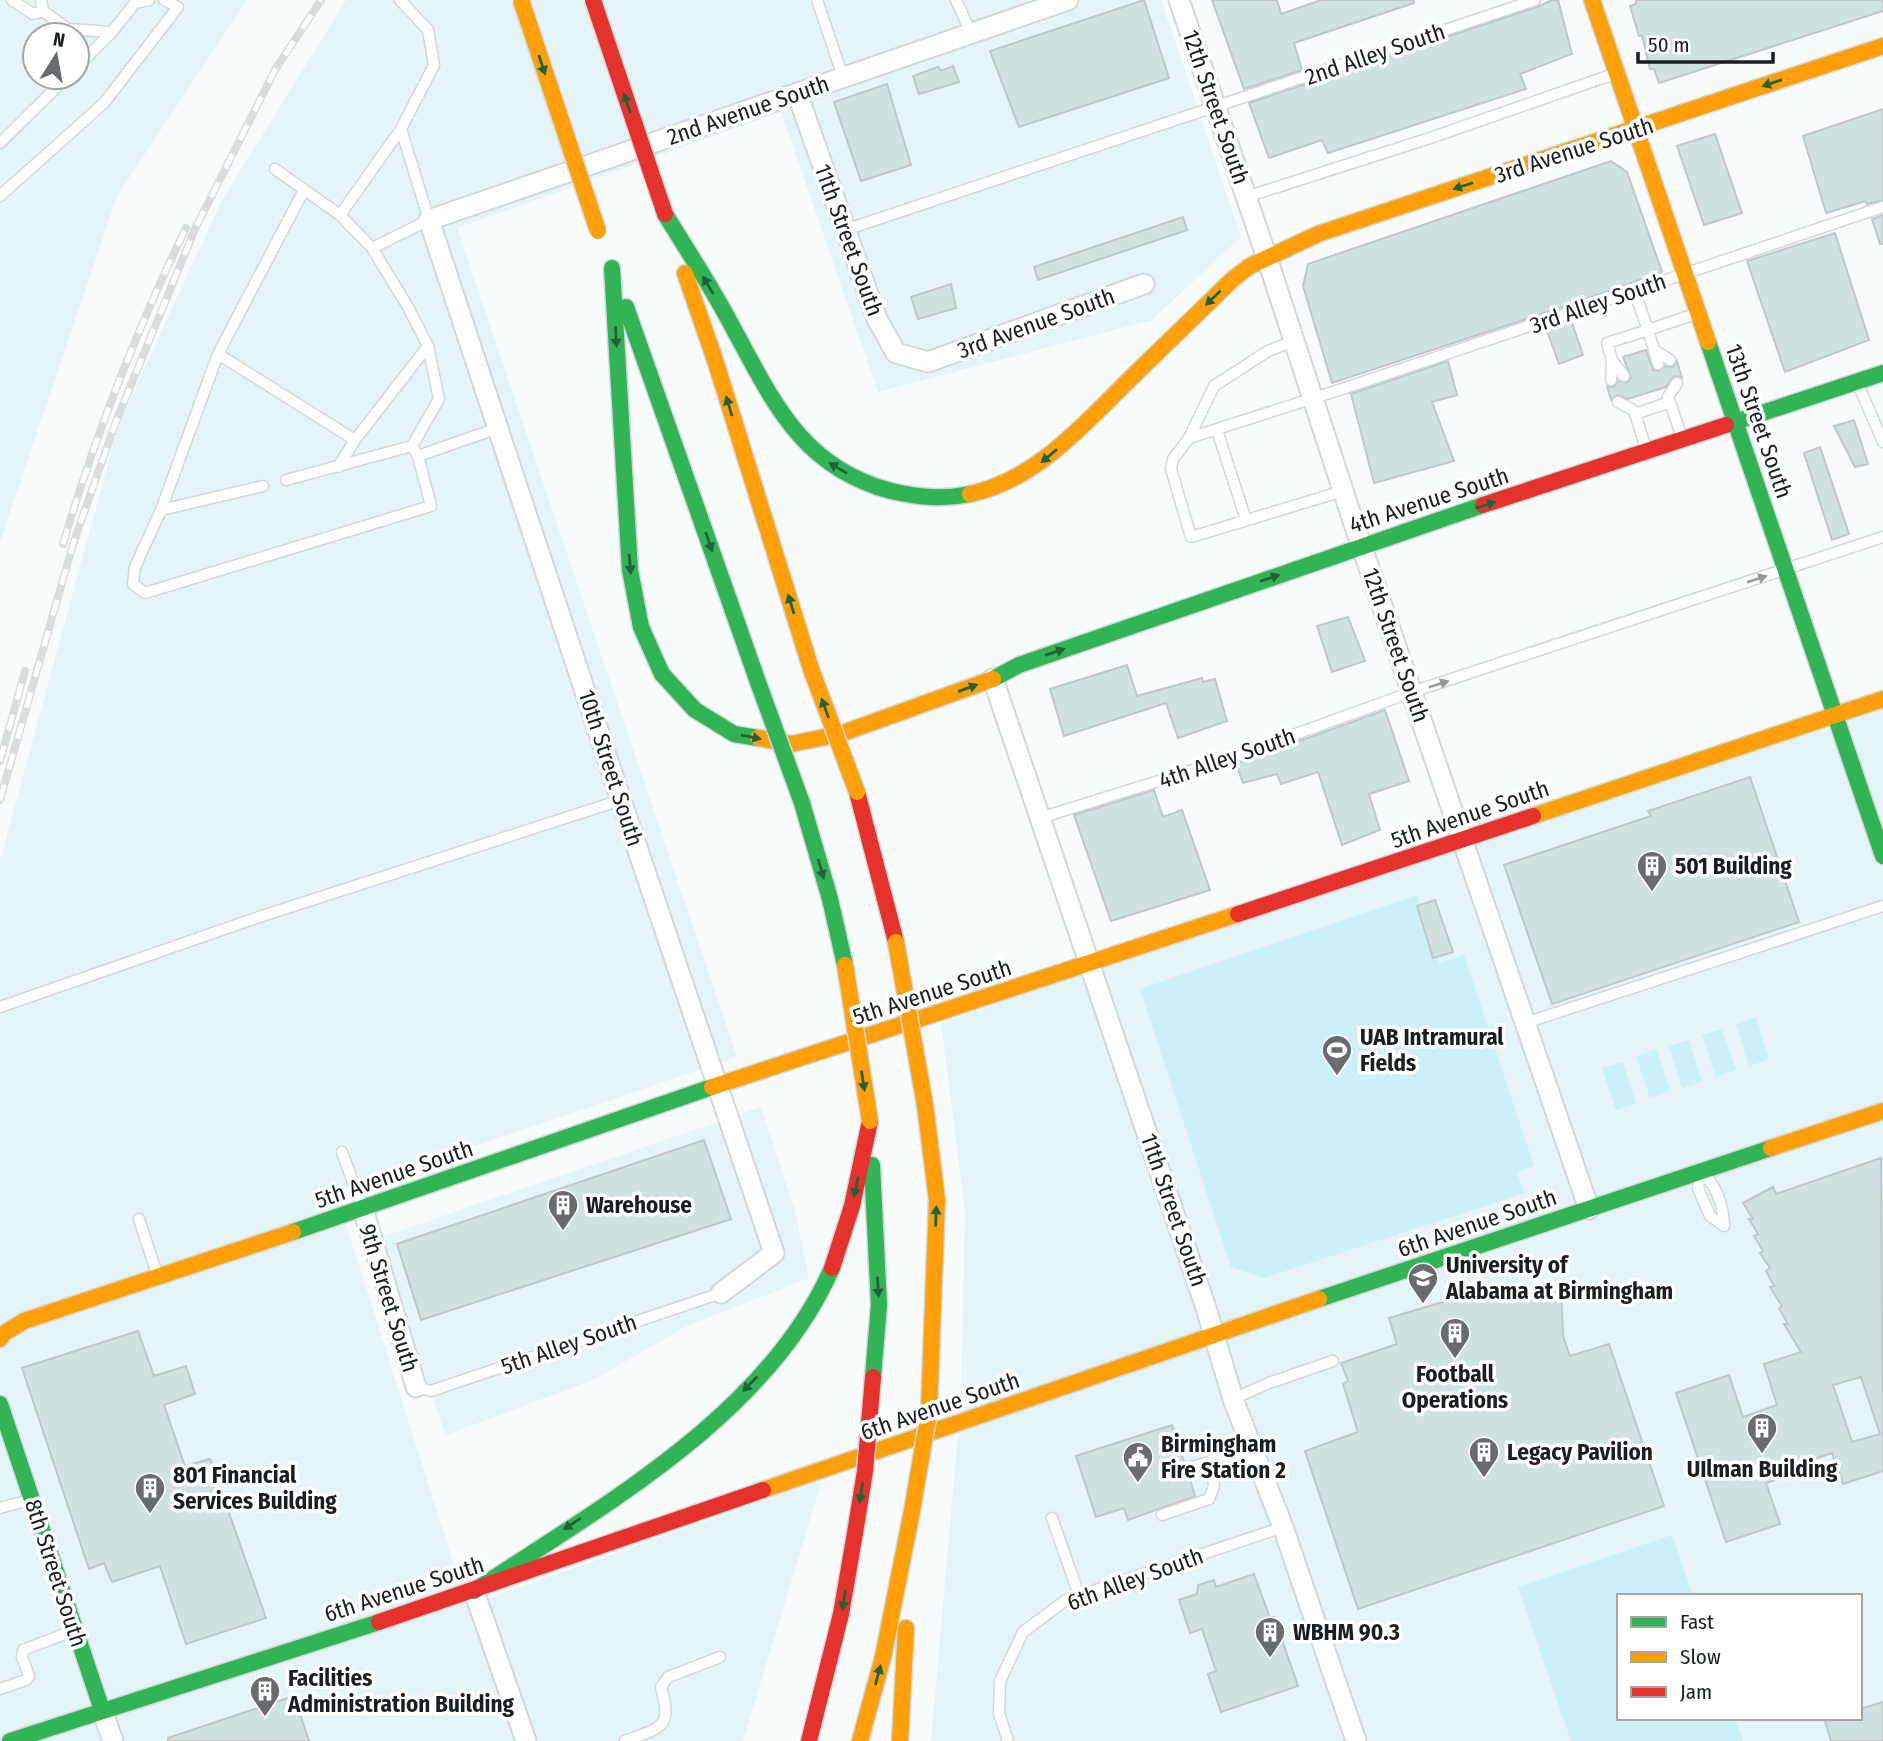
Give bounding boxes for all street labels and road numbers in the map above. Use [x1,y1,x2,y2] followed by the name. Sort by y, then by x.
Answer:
[1301,17,1449,91] street label: 2nd Alley South
[1177,26,1255,188] street label: 12th Street South
[663,69,833,151] street label: 2nd Avenue South
[1491,111,1657,189] street label: 3rd Avenue South
[809,160,889,320] street label: 11th Street South
[1526,267,1670,339] street label: 3rd Alley South
[954,282,1118,364] street label: 3rd Avenue South
[1719,340,1799,502] street label: 13th Street South
[1346,461,1512,539] street label: 4th Avenue South
[1357,564,1435,726] street label: 12th Street South
[572,686,650,850] street label: 10th Street South
[1155,722,1299,794] street label: 4th Alley South
[1387,774,1553,854] street label: 5th Avenue South
[849,953,1015,1031] street label: 5th Avenue South
[1135,1130,1213,1290] street label: 11th Street South
[311,1134,477,1214] street label: 5th Avenue South
[1394,1183,1560,1263] street label: 6th Avenue South
[353,1221,425,1375] street label: 9th Street South
[497,1308,641,1380] street label: 5th Alley South
[857,1366,1023,1446] street label: 6th Avenue South
[19,1496,93,1650] street label: 8th Street South
[1063,1541,1207,1617] street label: 6th Alley South
[321,1550,487,1628] street label: 6th Avenue South

